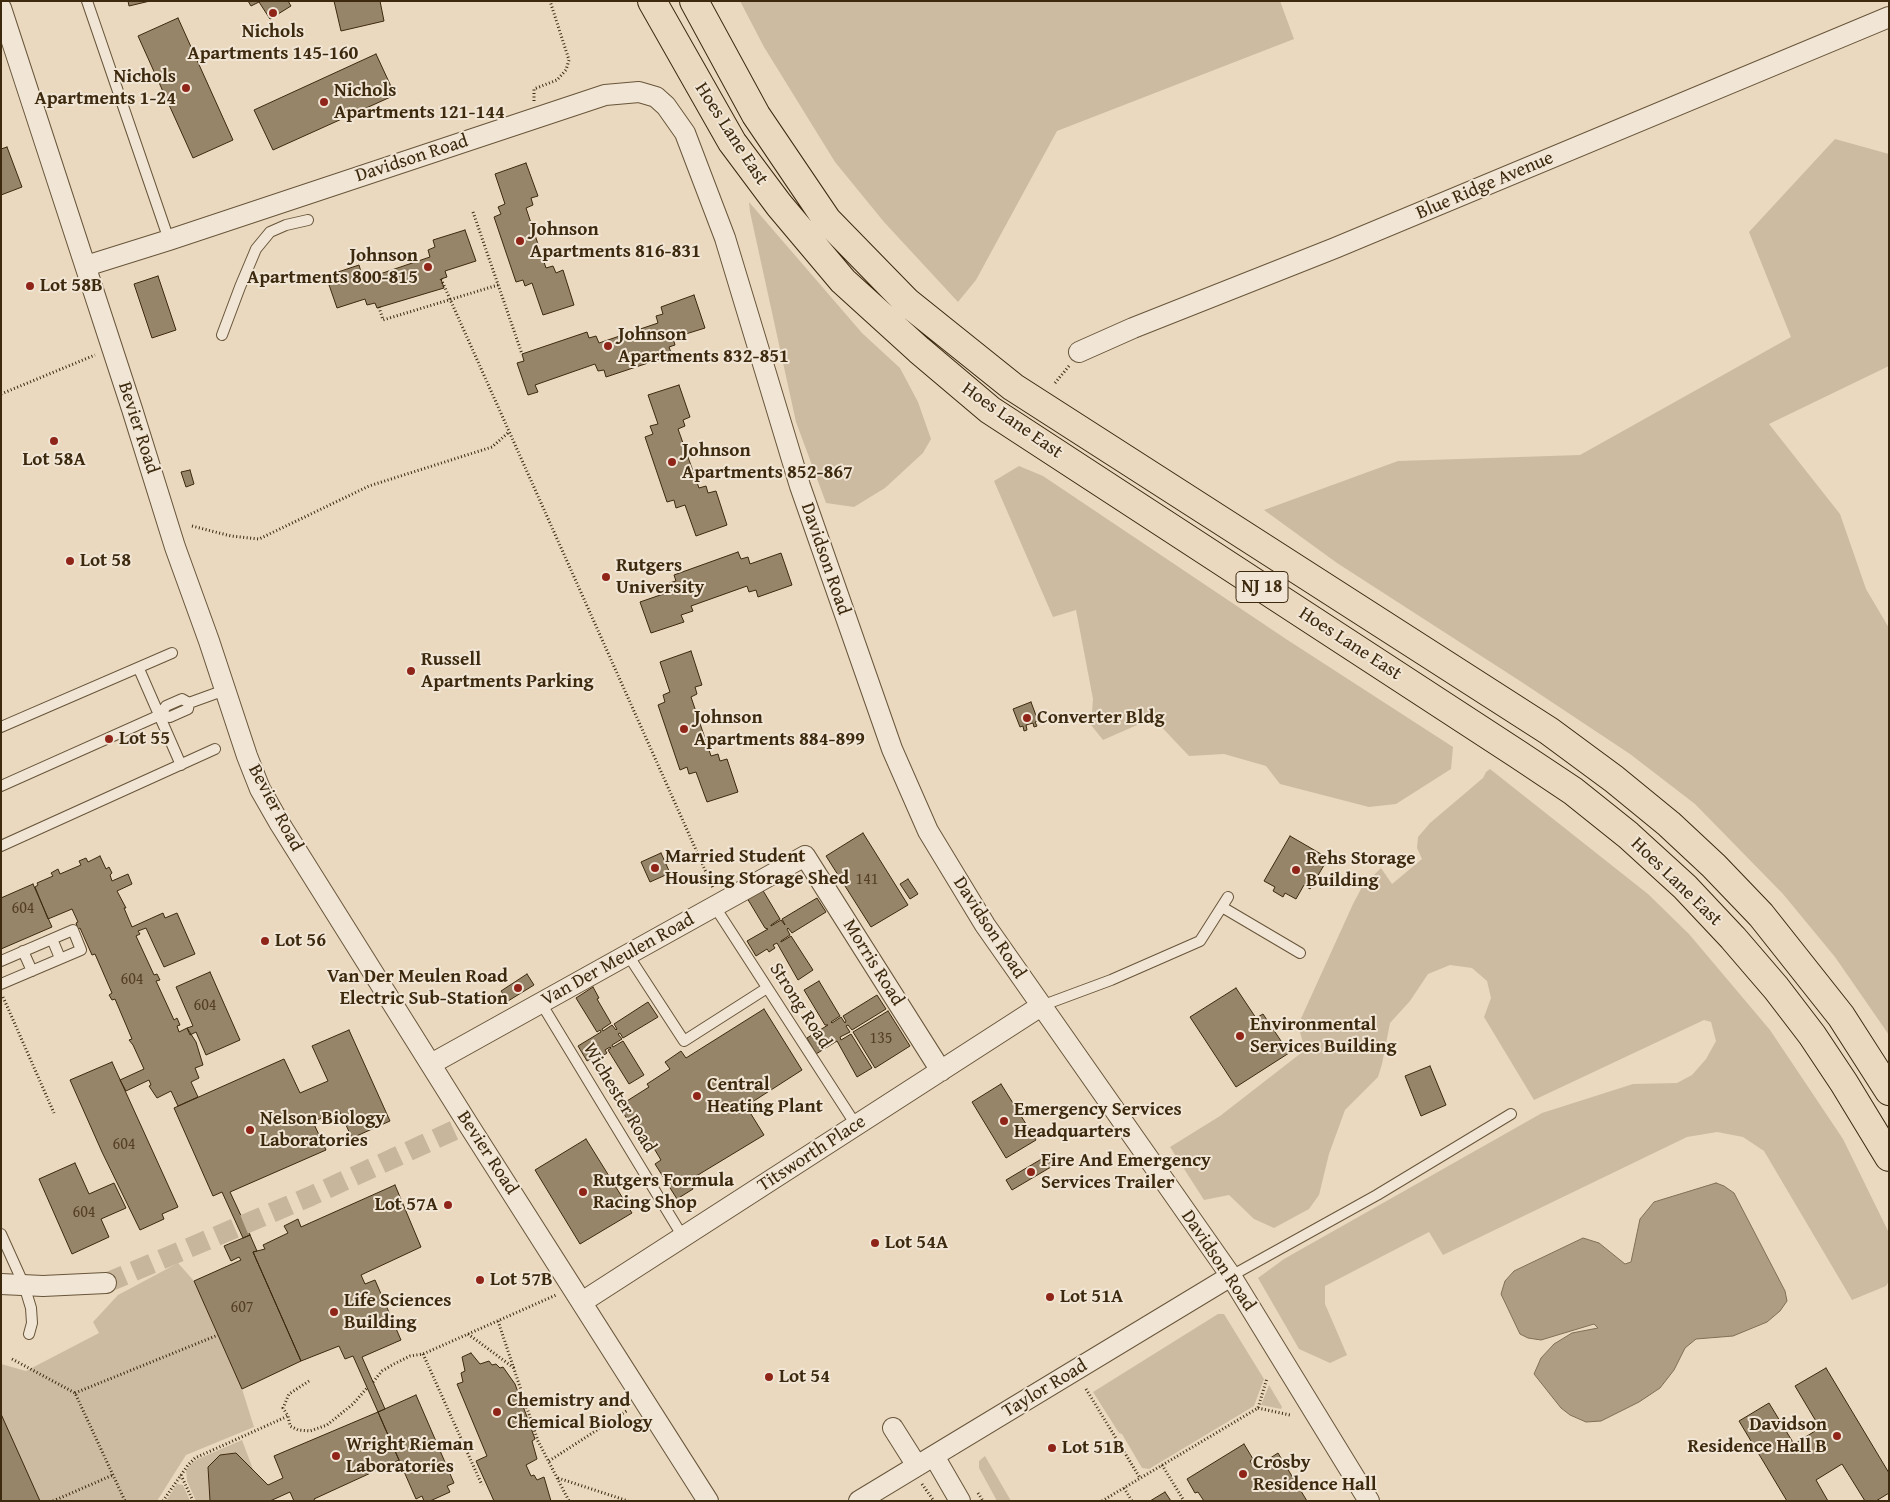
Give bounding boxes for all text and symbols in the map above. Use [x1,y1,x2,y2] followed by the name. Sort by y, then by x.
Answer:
[267,7,279,19] marker: Nichols Apartments 145-160
[188,21,358,65] place label: Nichols Apartments 145-160
[35,66,176,110] place label: Nichols Apartments 1-24
[689,78,773,190] street label: Hoes Lane East
[334,80,505,124] place label: Nichols Apartments 121-144
[180,82,192,94] marker: Nichols Apartments 1-24
[318,96,330,108] marker: Nichols Apartments 121-144
[353,130,471,188] street label: Davidson Road
[1413,147,1557,225] street label: Blue Ridge Avenue
[530,219,701,263] place label: Johnson Apartments 816-831
[514,235,526,247] marker: Johnson Apartments 816-831
[247,245,418,289] place label: Johnson Apartments 800-815
[422,261,434,273] marker: Johnson Apartments 800-815
[40,275,103,297] place label: Lot 58B
[24,280,36,292] marker: Lot 58B
[618,324,789,368] place label: Johnson Apartments 832-851
[602,340,614,352] marker: Johnson Apartments 832-851
[957,378,1067,464] street label: Hoes Lane East
[112,379,164,477] street label: Bevier Road
[48,435,60,447] marker: Lot 58A
[682,440,853,484] place label: Johnson Apartments 852-867
[22,449,86,471] place label: Lot 58A
[666,456,678,468] marker: Johnson Apartments 852-867
[795,500,855,618] street label: Davidson Road
[80,550,131,572] place label: Lot 58
[64,555,76,567] marker: Lot 58
[616,555,704,599] place label: Rutgers University
[600,571,612,583] marker: Rutgers University
[1236,572,1288,602] road number: NJ 18
[1294,602,1406,686] street label: Hoes Lane East
[421,649,593,693] place label: Russell Apartments Parking
[405,665,417,677] marker: Russell Apartments Parking
[694,707,865,751] place label: Johnson Apartments 884-899
[1037,707,1164,729] place label: Converter Bldg
[1021,712,1033,724] marker: Converter Bldg
[678,723,690,735] marker: Johnson Apartments 884-899
[119,728,170,750] place label: Lot 55
[103,733,115,745] marker: Lot 55
[243,761,307,855] street label: Bevier Road
[1626,833,1726,931] street label: Hoes Lane East
[665,846,849,890] place label: Married Student Housing Storage Shed
[1306,848,1416,892] place label: Rehs Storage Building
[649,862,661,874] marker: Married Student Housing Storage Shed
[1290,864,1302,876] marker: Rehs Storage Building
[855,870,879,890] house number: 141
[948,873,1030,983] street label: Davidson Road
[11,899,35,919] house number: 604
[538,909,698,1011] street label: Van Der Meulen Road
[837,916,909,1010] street label: Morris Road
[275,930,326,952] place label: Lot 56
[259,935,271,947] marker: Lot 56
[764,959,836,1053] street label: Strong Road
[327,966,508,1010] place label: Van Der Meulen Road Electric Sub-Station
[120,970,144,990] house number: 604
[512,982,524,994] marker: Van Der Meulen Road Electric Sub-Station
[193,996,217,1016] house number: 604
[1250,1014,1397,1058] place label: Environmental Services Building
[869,1029,893,1049] house number: 135
[1234,1030,1246,1042] marker: Environmental Services Building
[577,1039,661,1157] street label: Wichester Road
[707,1074,823,1118] place label: Central Heating Plant
[691,1090,703,1102] marker: Central Heating Plant
[1014,1099,1182,1143] place label: Emergency Services Headquarters
[452,1107,522,1199] street label: Bevier Road
[260,1108,385,1152] place label: Nelson Biology Laboratories
[754,1111,870,1197] street label: Titsworth Place
[998,1115,1010,1127] marker: Emergency Services Headquarters
[244,1124,256,1136] marker: Nelson Biology Laboratories
[112,1135,136,1155] house number: 604
[1041,1150,1211,1194] place label: Fire And Emergency Services Trailer
[1025,1166,1037,1178] marker: Fire And Emergency Services Trailer
[593,1170,734,1214] place label: Rutgers Formula Racing Shop
[577,1186,589,1198] marker: Rutgers Formula Racing Shop
[375,1194,438,1216] place label: Lot 57A
[442,1199,454,1211] marker: Lot 57A
[72,1203,96,1223] house number: 604
[1176,1206,1260,1316] street label: Davidson Road
[885,1232,948,1254] place label: Lot 54A
[869,1237,881,1249] marker: Lot 54A
[490,1269,553,1291] place label: Lot 57B
[474,1274,486,1286] marker: Lot 57B
[1060,1286,1123,1308] place label: Lot 51A
[344,1290,451,1334] place label: Life Sciences Building
[1044,1291,1056,1303] marker: Lot 51A
[230,1298,254,1318] house number: 607
[328,1306,340,1318] marker: Life Sciences Building
[998,1355,1092,1423] street label: Taylor Road
[779,1366,830,1388] place label: Lot 54
[763,1371,775,1383] marker: Lot 54
[507,1390,653,1434] place label: Chemistry and Chemical Biology
[491,1406,503,1418] marker: Chemistry and Chemical Biology
[1687,1414,1827,1458] place label: Davidson Residence Hall B
[1831,1430,1843,1442] marker: Davidson Residence Hall B
[346,1434,474,1478] place label: Wright Rieman Laboratories
[1062,1437,1125,1459] place label: Lot 51B
[1046,1442,1058,1454] marker: Lot 51B
[330,1450,342,1462] marker: Wright Rieman Laboratories
[1253,1452,1377,1496] place label: Crosby Residence Hall
[1237,1468,1249,1480] marker: Crosby Residence Hall

